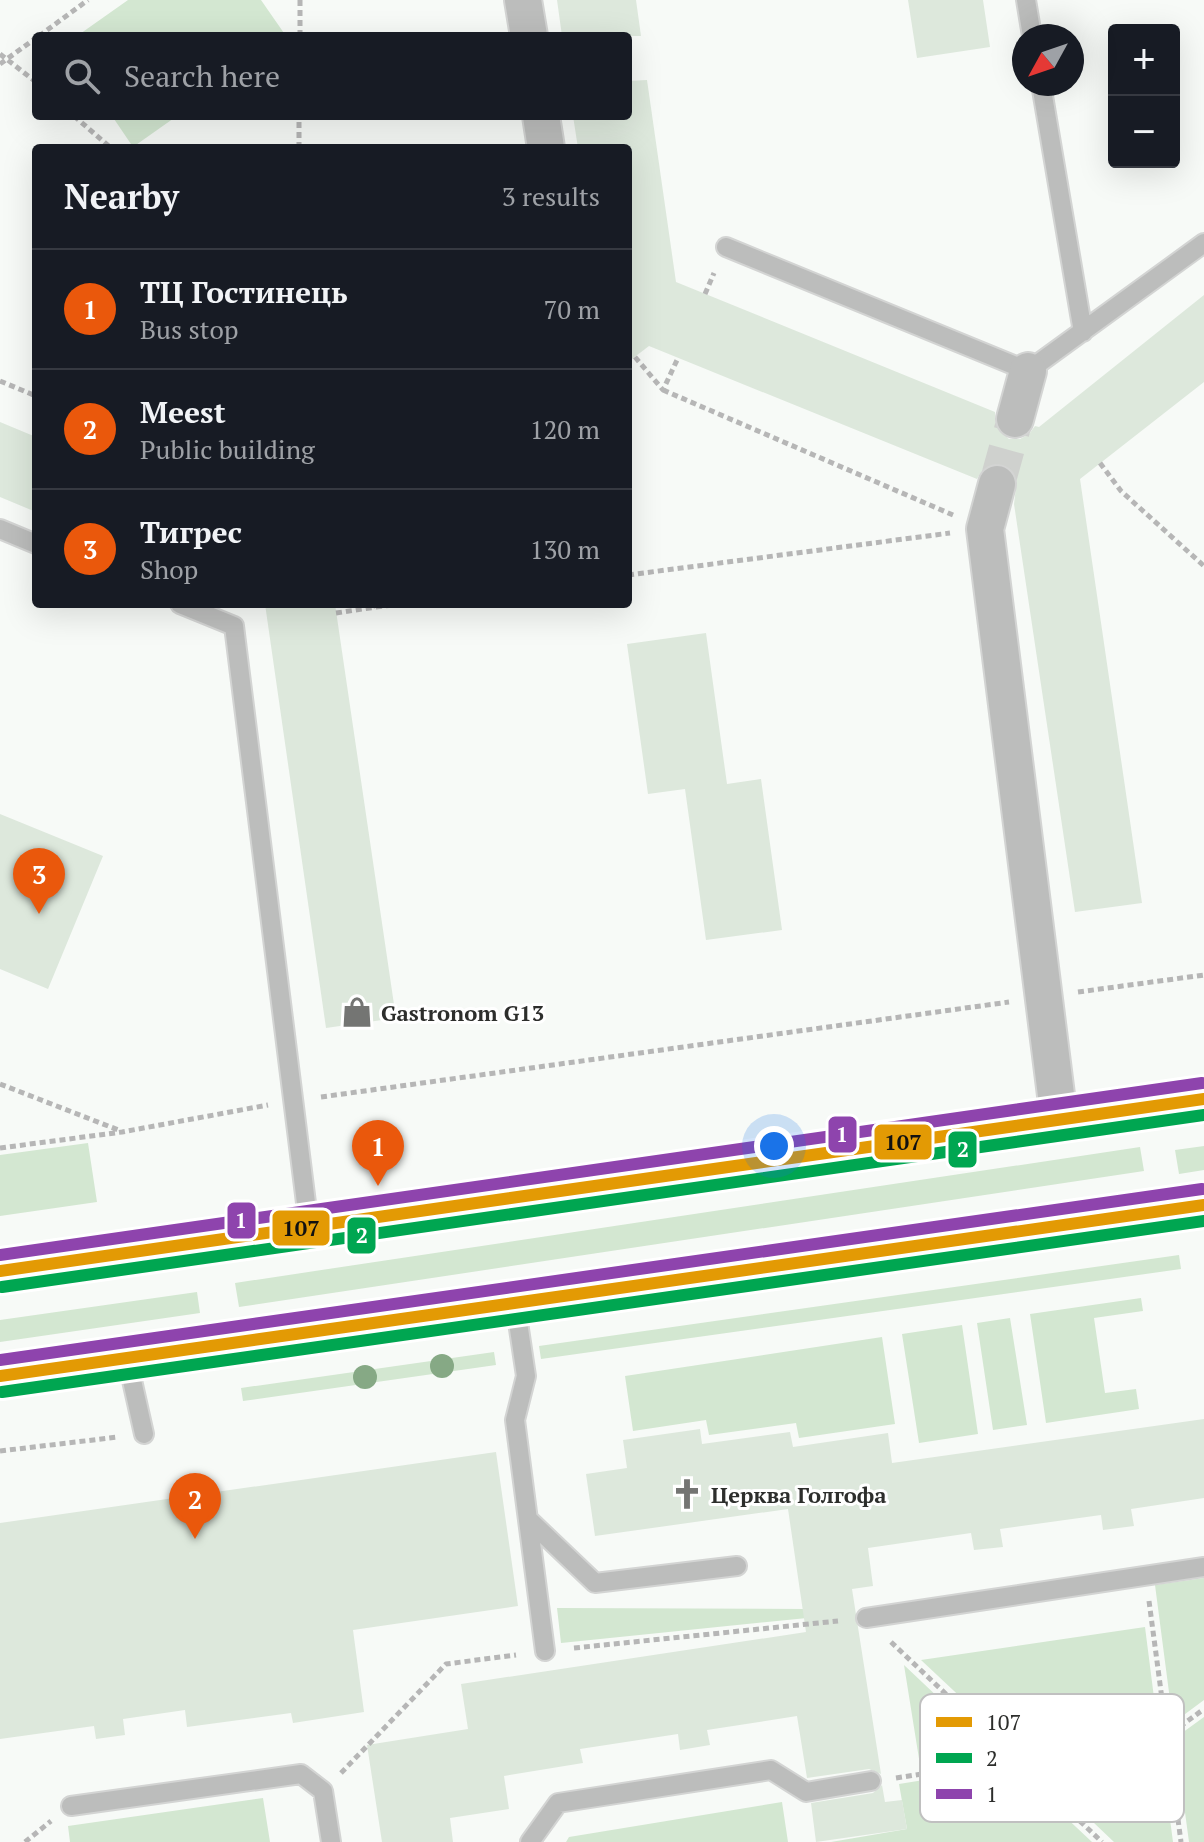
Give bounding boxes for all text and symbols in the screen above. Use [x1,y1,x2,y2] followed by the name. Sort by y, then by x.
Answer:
[1012,24,1084,96] north arrow
[1108,24,1180,168] map controls
[1108,24,1180,96] button: +
[32,32,632,120] search box
[60,54,104,98] icon: search
[124,56,280,96] text: Search here
[1108,96,1180,168] button: −
[64,174,179,219] text: Nearby
[502,179,600,213] text: 3 results
[140,272,348,312] text: ТЦ Гостинець
[83,292,97,326] text: 1
[544,292,600,326] text: 70 m
[140,312,239,346] text: Bus stop
[140,392,226,432] text: Meest
[83,412,97,446] text: 2
[530,412,600,446] text: 120 m
[140,432,315,466] text: Public building
[140,512,242,552] text: Тигрес
[83,532,97,566] text: 3
[530,532,600,566] text: 130 m
[140,552,198,586] text: Shop
[13,848,65,914] pin: 3
[340,995,374,1029] shop icon: Gastronom G13
[381,998,544,1027] place label: Gastronom G13
[827,1115,858,1154] line badge: 1
[836,1119,848,1148] text: 1
[352,1120,404,1186] pin: 1
[873,1123,933,1161] line badge: 107
[754,1126,794,1166] your location
[884,1127,922,1156] text: 107
[947,1130,978,1169] line badge: 2
[957,1134,969,1163] text: 2
[226,1201,257,1240] line badge: 1
[235,1205,247,1234] text: 1
[271,1209,331,1247] line badge: 107
[282,1213,320,1242] text: 107
[346,1216,377,1255] line badge: 2
[356,1220,368,1249] text: 2
[169,1473,221,1539] pin: 2
[670,1477,704,1511] church icon: Церква Голгофа
[711,1480,887,1509] place label: Церква Голгофа
[920,1694,1184,1822] legend
[986,1707,1021,1736] text: 107
[986,1743,998,1772] text: 2
[986,1779,998,1808] text: 1

